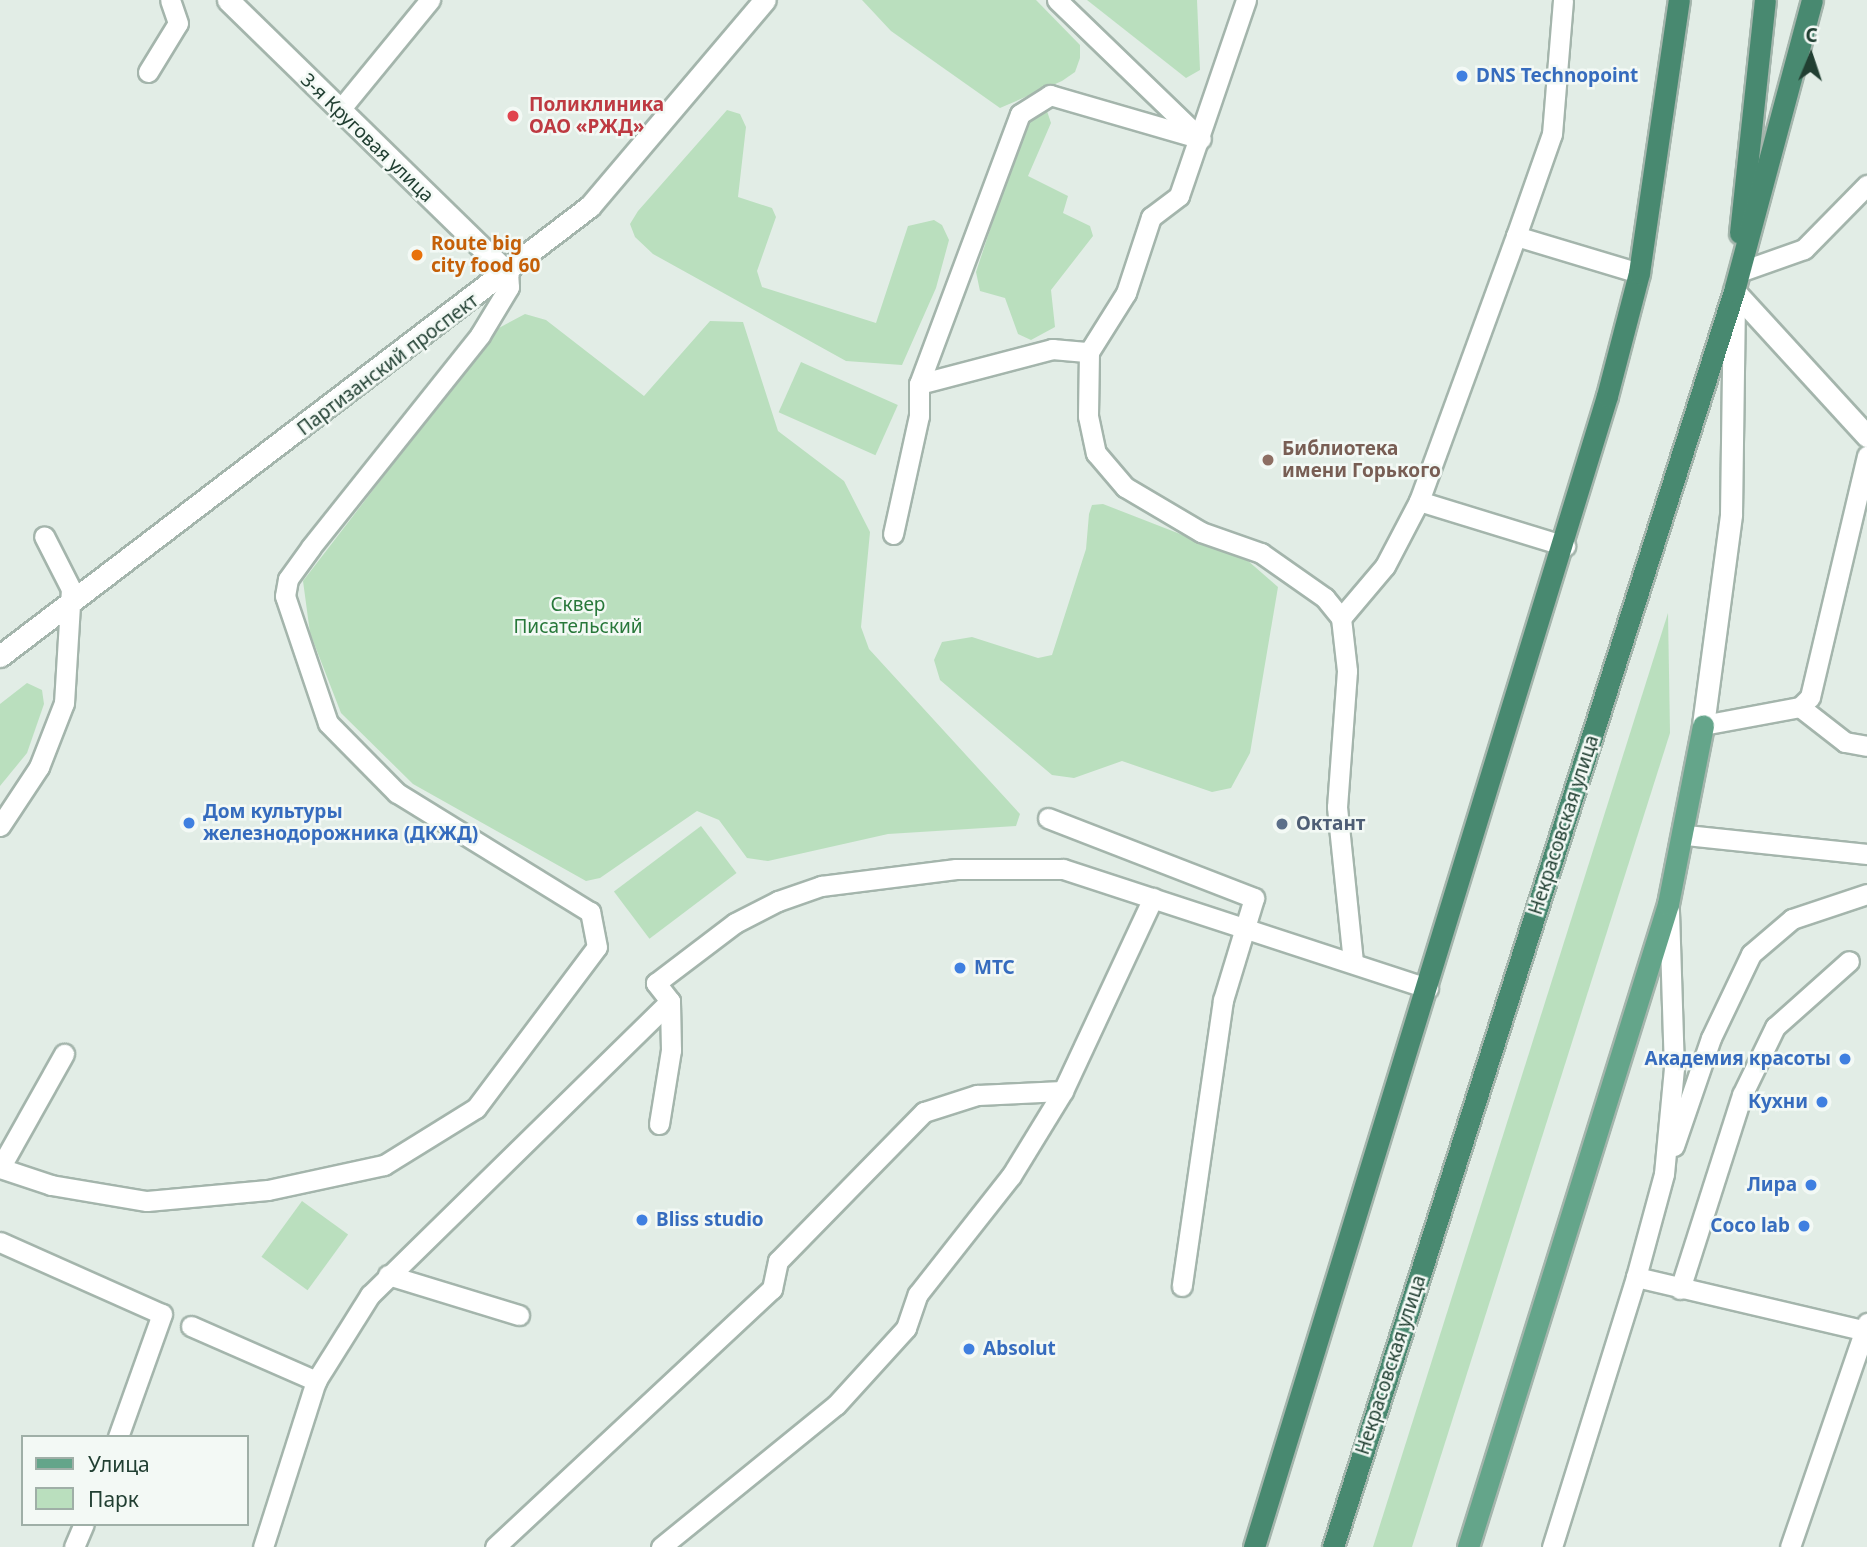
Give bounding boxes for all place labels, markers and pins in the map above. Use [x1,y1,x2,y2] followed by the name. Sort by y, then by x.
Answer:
[1476,65,1638,87] place label: DNS Technopoint
[1454,68,1470,84] marker: DNS Technopoint
[529,94,664,138] place label: Поликлиника ОАО «РЖД»
[503,106,523,126] marker: Поликлиника ОАО «РЖД»
[431,233,540,277] place label: Route big city food 60
[409,247,425,263] marker: Route big city food 60
[1282,438,1441,482] place label: Библиотека имени Горького
[1260,452,1276,468] marker: Библиотека имени Горького
[203,801,478,845] place label: Дом культуры железнодорожника (ДКЖД)
[1296,813,1365,835] place label: Октант
[181,815,197,831] marker: Дом культуры железнодорожника (ДКЖД)
[1274,816,1290,832] marker: Октант
[974,957,1015,979] place label: МТС
[952,960,968,976] marker: МТС
[1645,1048,1831,1070] place label: Академия красоты
[1837,1051,1853,1067] marker: Академия красоты
[1748,1091,1808,1113] place label: Кухни
[1814,1094,1830,1110] marker: Кухни
[1747,1174,1797,1196] place label: Лира
[1803,1177,1819,1193] marker: Лира
[656,1209,764,1231] place label: Bliss studio
[634,1212,650,1228] marker: Bliss studio
[1710,1215,1790,1237] place label: Coco lab
[1796,1218,1812,1234] marker: Coco lab
[983,1338,1056,1360] place label: Absolut
[961,1341,977,1357] marker: Absolut

